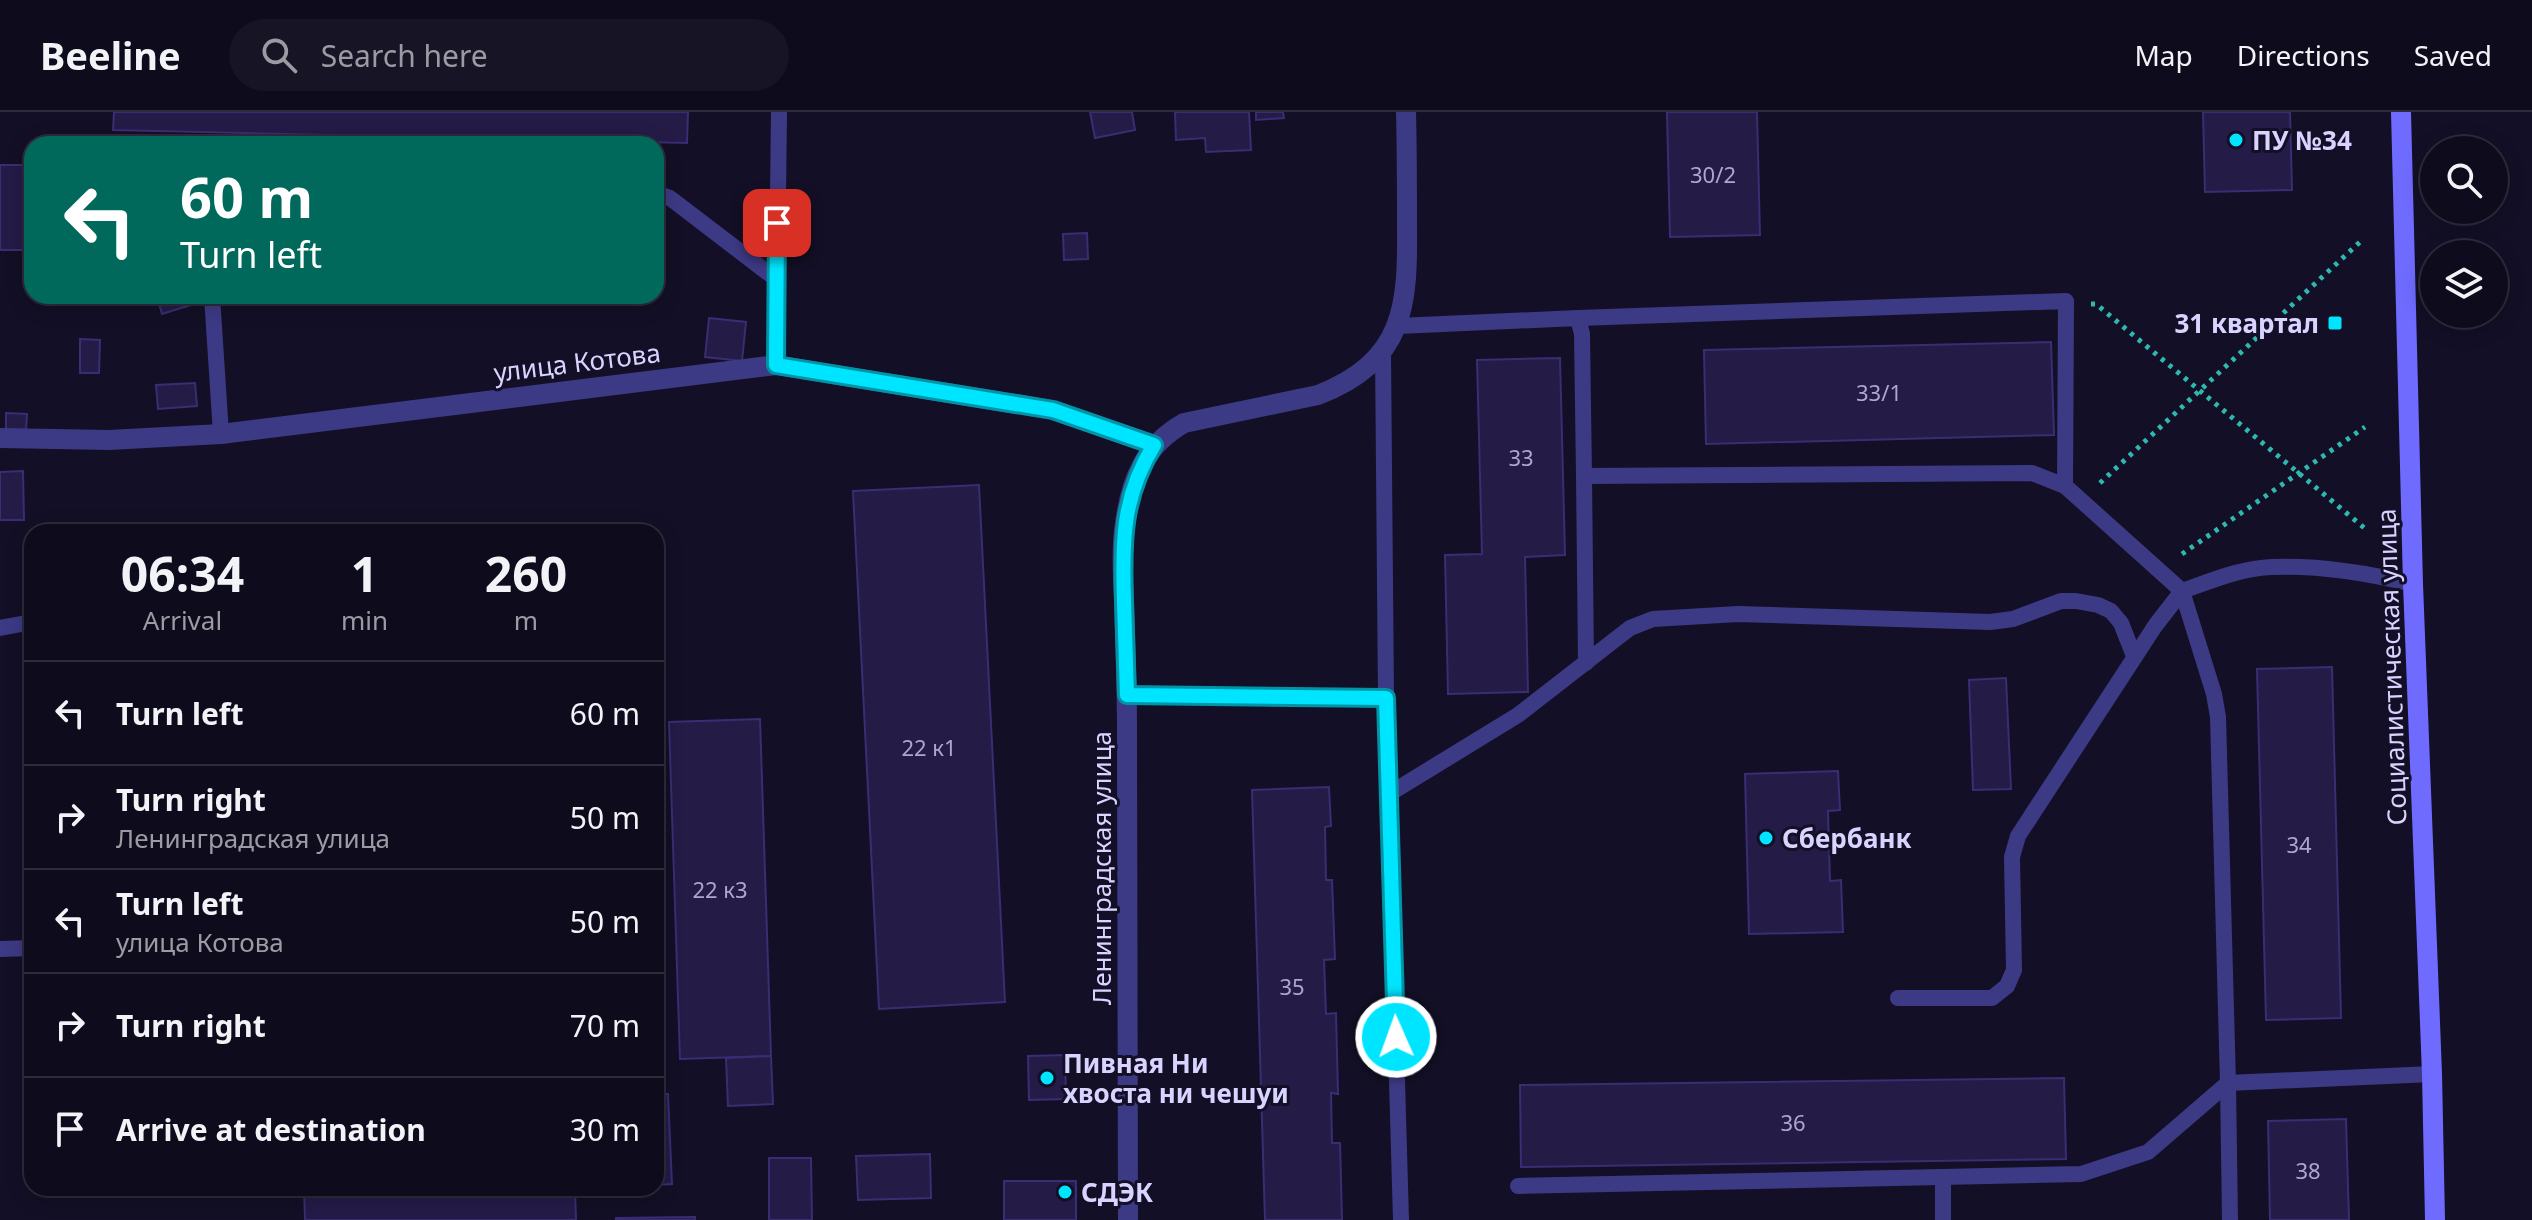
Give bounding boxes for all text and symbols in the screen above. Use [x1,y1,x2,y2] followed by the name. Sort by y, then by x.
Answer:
[229,19,789,91] search box
[40,29,181,81] text: Beeline
[257,33,301,77] icon: search
[321,35,488,76] text: Search here
[2134,36,2193,74] text: Map
[2237,36,2370,74] text: Directions
[2414,36,2492,74] text: Saved
[2252,122,2352,158] place label: ПУ №34
[2227,131,2245,149] marker: ПУ №34
[2420,136,2508,328] map controls
[2420,136,2508,224] button: search
[180,158,313,234] text: 60 m
[1690,159,1736,189] house number: 30/2
[48,168,152,272] icon: left
[743,189,811,257] pin
[755,201,799,245] icon: arrive
[180,230,322,279] text: Turn left
[2420,240,2508,328] button: layers
[2174,305,2319,341] place label: 31 квартал
[2326,314,2344,332] marker: 31 квартал
[492,334,662,390] street label: улица Котова
[1856,377,1902,407] house number: 33/1
[1508,442,1534,472] house number: 33
[2367,508,2415,826] street label: Социалистическая улица
[121,541,244,606] text: 06:34
[351,541,378,606] text: 1
[485,541,567,606] text: 260
[143,602,222,638] text: Arrival
[341,602,388,638] text: min
[514,602,538,638] text: m
[48,691,92,735] icon: left
[116,693,244,734] text: Turn left
[570,693,640,734] text: 60 m
[1083,731,1119,1005] street label: Ленинградская улица
[901,732,957,762] house number: 22 к1
[116,779,266,820] text: Turn right
[48,795,92,839] icon: right
[570,797,640,838] text: 50 m
[116,820,390,856] text: Ленинградская улица
[1782,820,1911,856] place label: Сбербанк
[1757,829,1775,847] marker: Сбербанк
[2286,829,2312,859] house number: 34
[692,874,748,904] house number: 22 к3
[116,883,244,924] text: Turn left
[48,899,92,943] icon: left
[570,901,640,942] text: 50 m
[116,924,284,960] text: улица Котова
[1279,971,1305,1001] house number: 35
[1354,995,1438,1079] position arrow
[48,1003,92,1047] icon: right
[116,1005,266,1046] text: Turn right
[570,1005,640,1046] text: 70 m
[1063,1045,1289,1111] place label: Пивная Ни хвоста ни чешуи
[1038,1069,1056,1087] marker: Пивная Ни хвоста ни чешуи
[48,1107,92,1151] icon: arrive
[1780,1107,1806,1137] house number: 36
[116,1109,426,1150] text: Arrive at destination
[570,1109,640,1150] text: 30 m
[2295,1155,2321,1185] house number: 38
[1081,1174,1153,1210] place label: СДЭК
[1056,1183,1074,1201] marker: СДЭК

